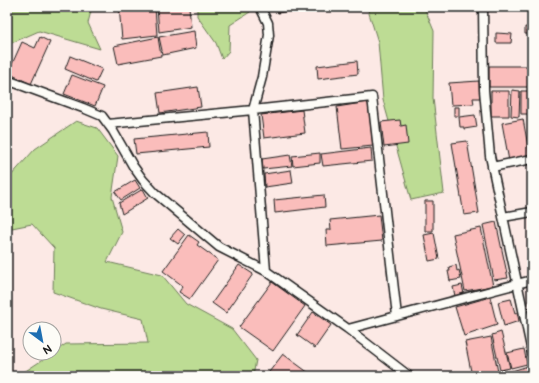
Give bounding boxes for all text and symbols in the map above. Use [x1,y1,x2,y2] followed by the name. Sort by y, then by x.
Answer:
[22,321,62,361] north arrow
[40,341,54,357] text: N

